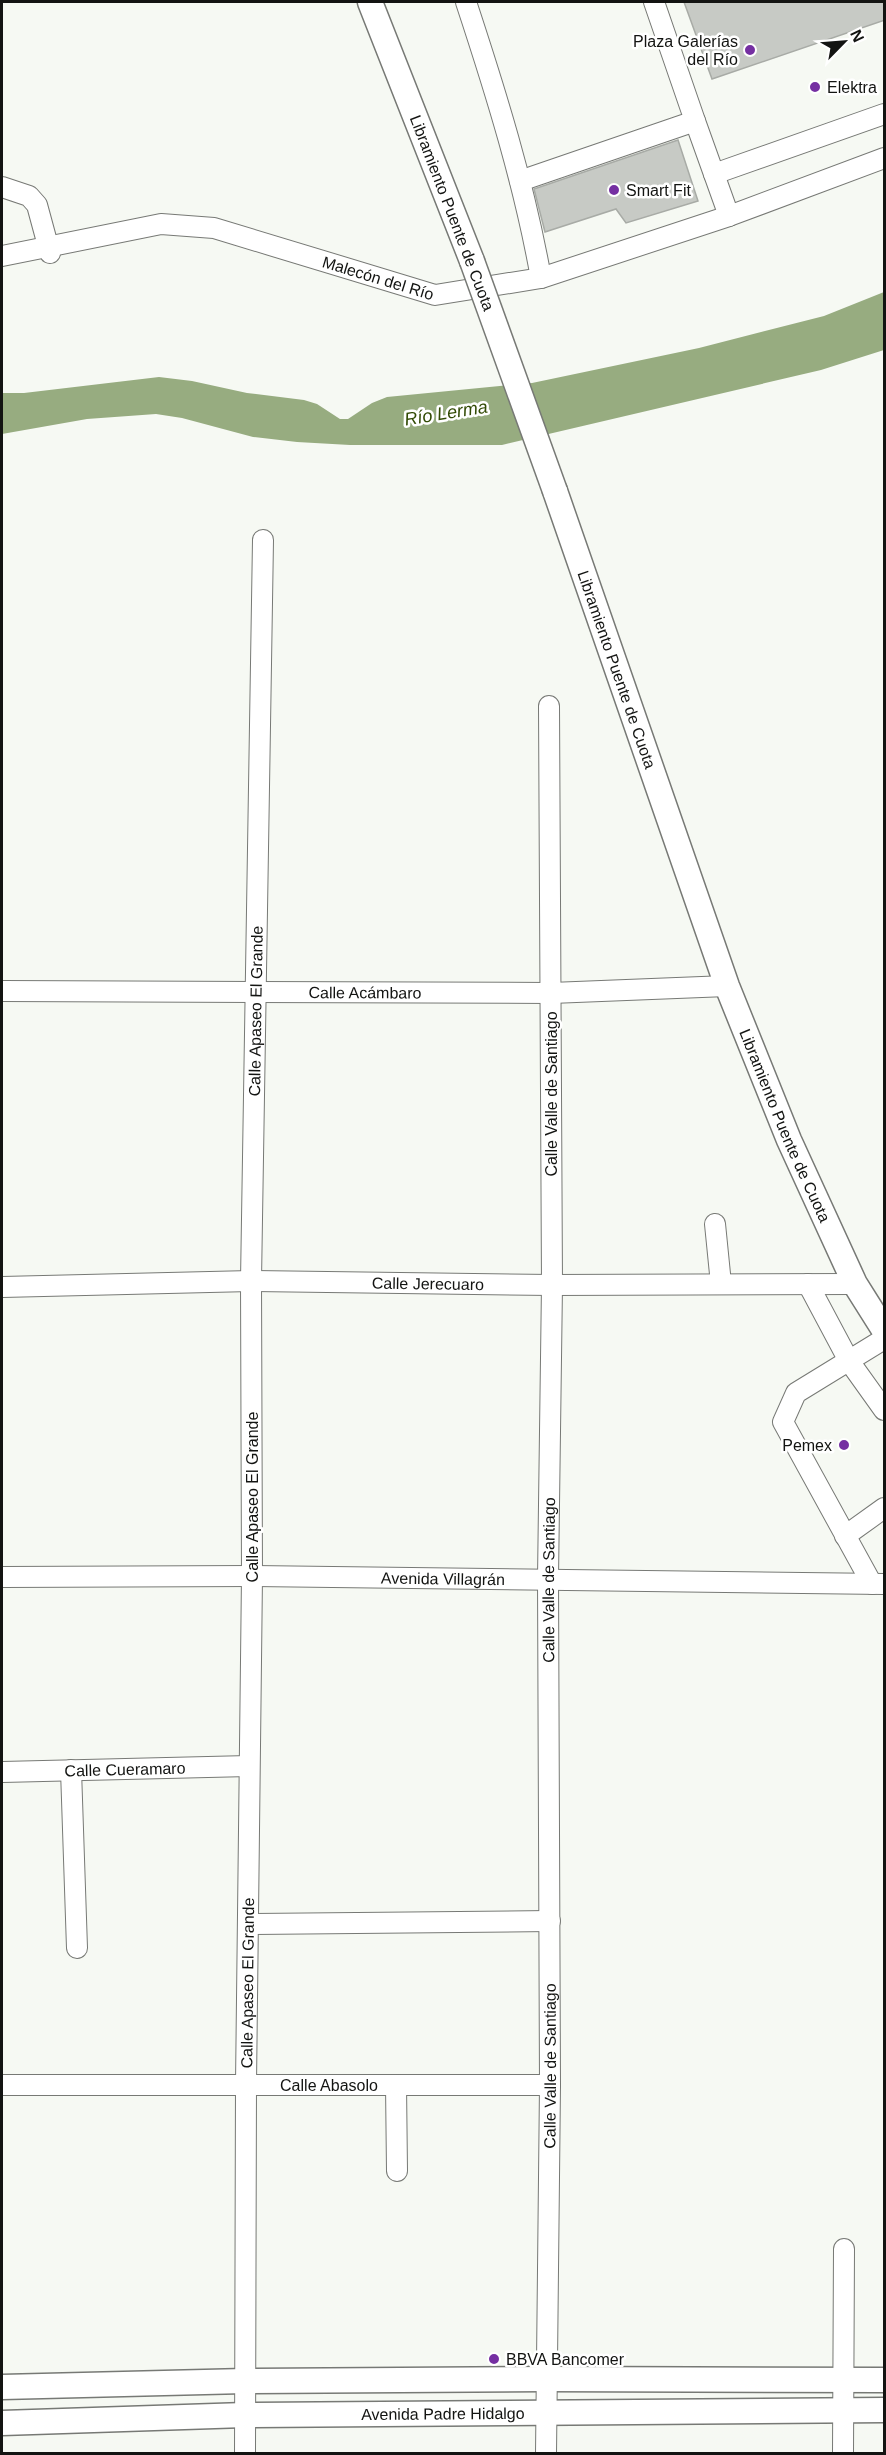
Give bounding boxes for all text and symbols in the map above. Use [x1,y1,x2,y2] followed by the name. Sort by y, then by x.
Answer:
[814,12,874,72] north arrow
[847,27,867,45] text: N
[633,33,738,68] place label: Plaza Galerías del Río
[743,43,757,57] marker: Plaza Galerías del Río
[827,79,877,96] place label: Elektra
[808,80,822,94] marker: Elektra
[407,113,497,313] street label: Libramiento Puente de Cuota
[626,182,691,199] place label: Smart Fit
[607,183,621,197] marker: Smart Fit
[320,253,436,303] street label: Malecón del Río
[403,397,489,429] water label: Río Lerma
[575,568,659,771] street label: Libramiento Puente de Cuota
[245,925,265,1097] street label: Calle Apaseo El Grande
[308,984,422,1001] street label: Calle Acámbaro
[543,1011,560,1177] street label: Calle Valle de Santiago
[737,1026,834,1225] street label: Libramiento Puente de Cuota
[372,1274,484,1293] street label: Calle Jerecuaro
[244,1412,261,1582] street label: Calle Apaseo El Grande
[782,1437,832,1454] place label: Pemex
[837,1438,851,1452] marker: Pemex
[539,1497,558,1663] street label: Calle Valle de Santiago
[381,1569,505,1588] street label: Avenida Villagrán
[64,1759,186,1779] street label: Calle Cueramaro
[238,1897,257,2069] street label: Calle Apaseo El Grande
[541,1983,559,2149] street label: Calle Valle de Santiago
[280,2077,378,2094] street label: Calle Abasolo
[506,2351,625,2368] place label: BBVA Bancomer
[487,2352,501,2366] marker: BBVA Bancomer
[361,2404,525,2423] street label: Avenida Padre Hidalgo

